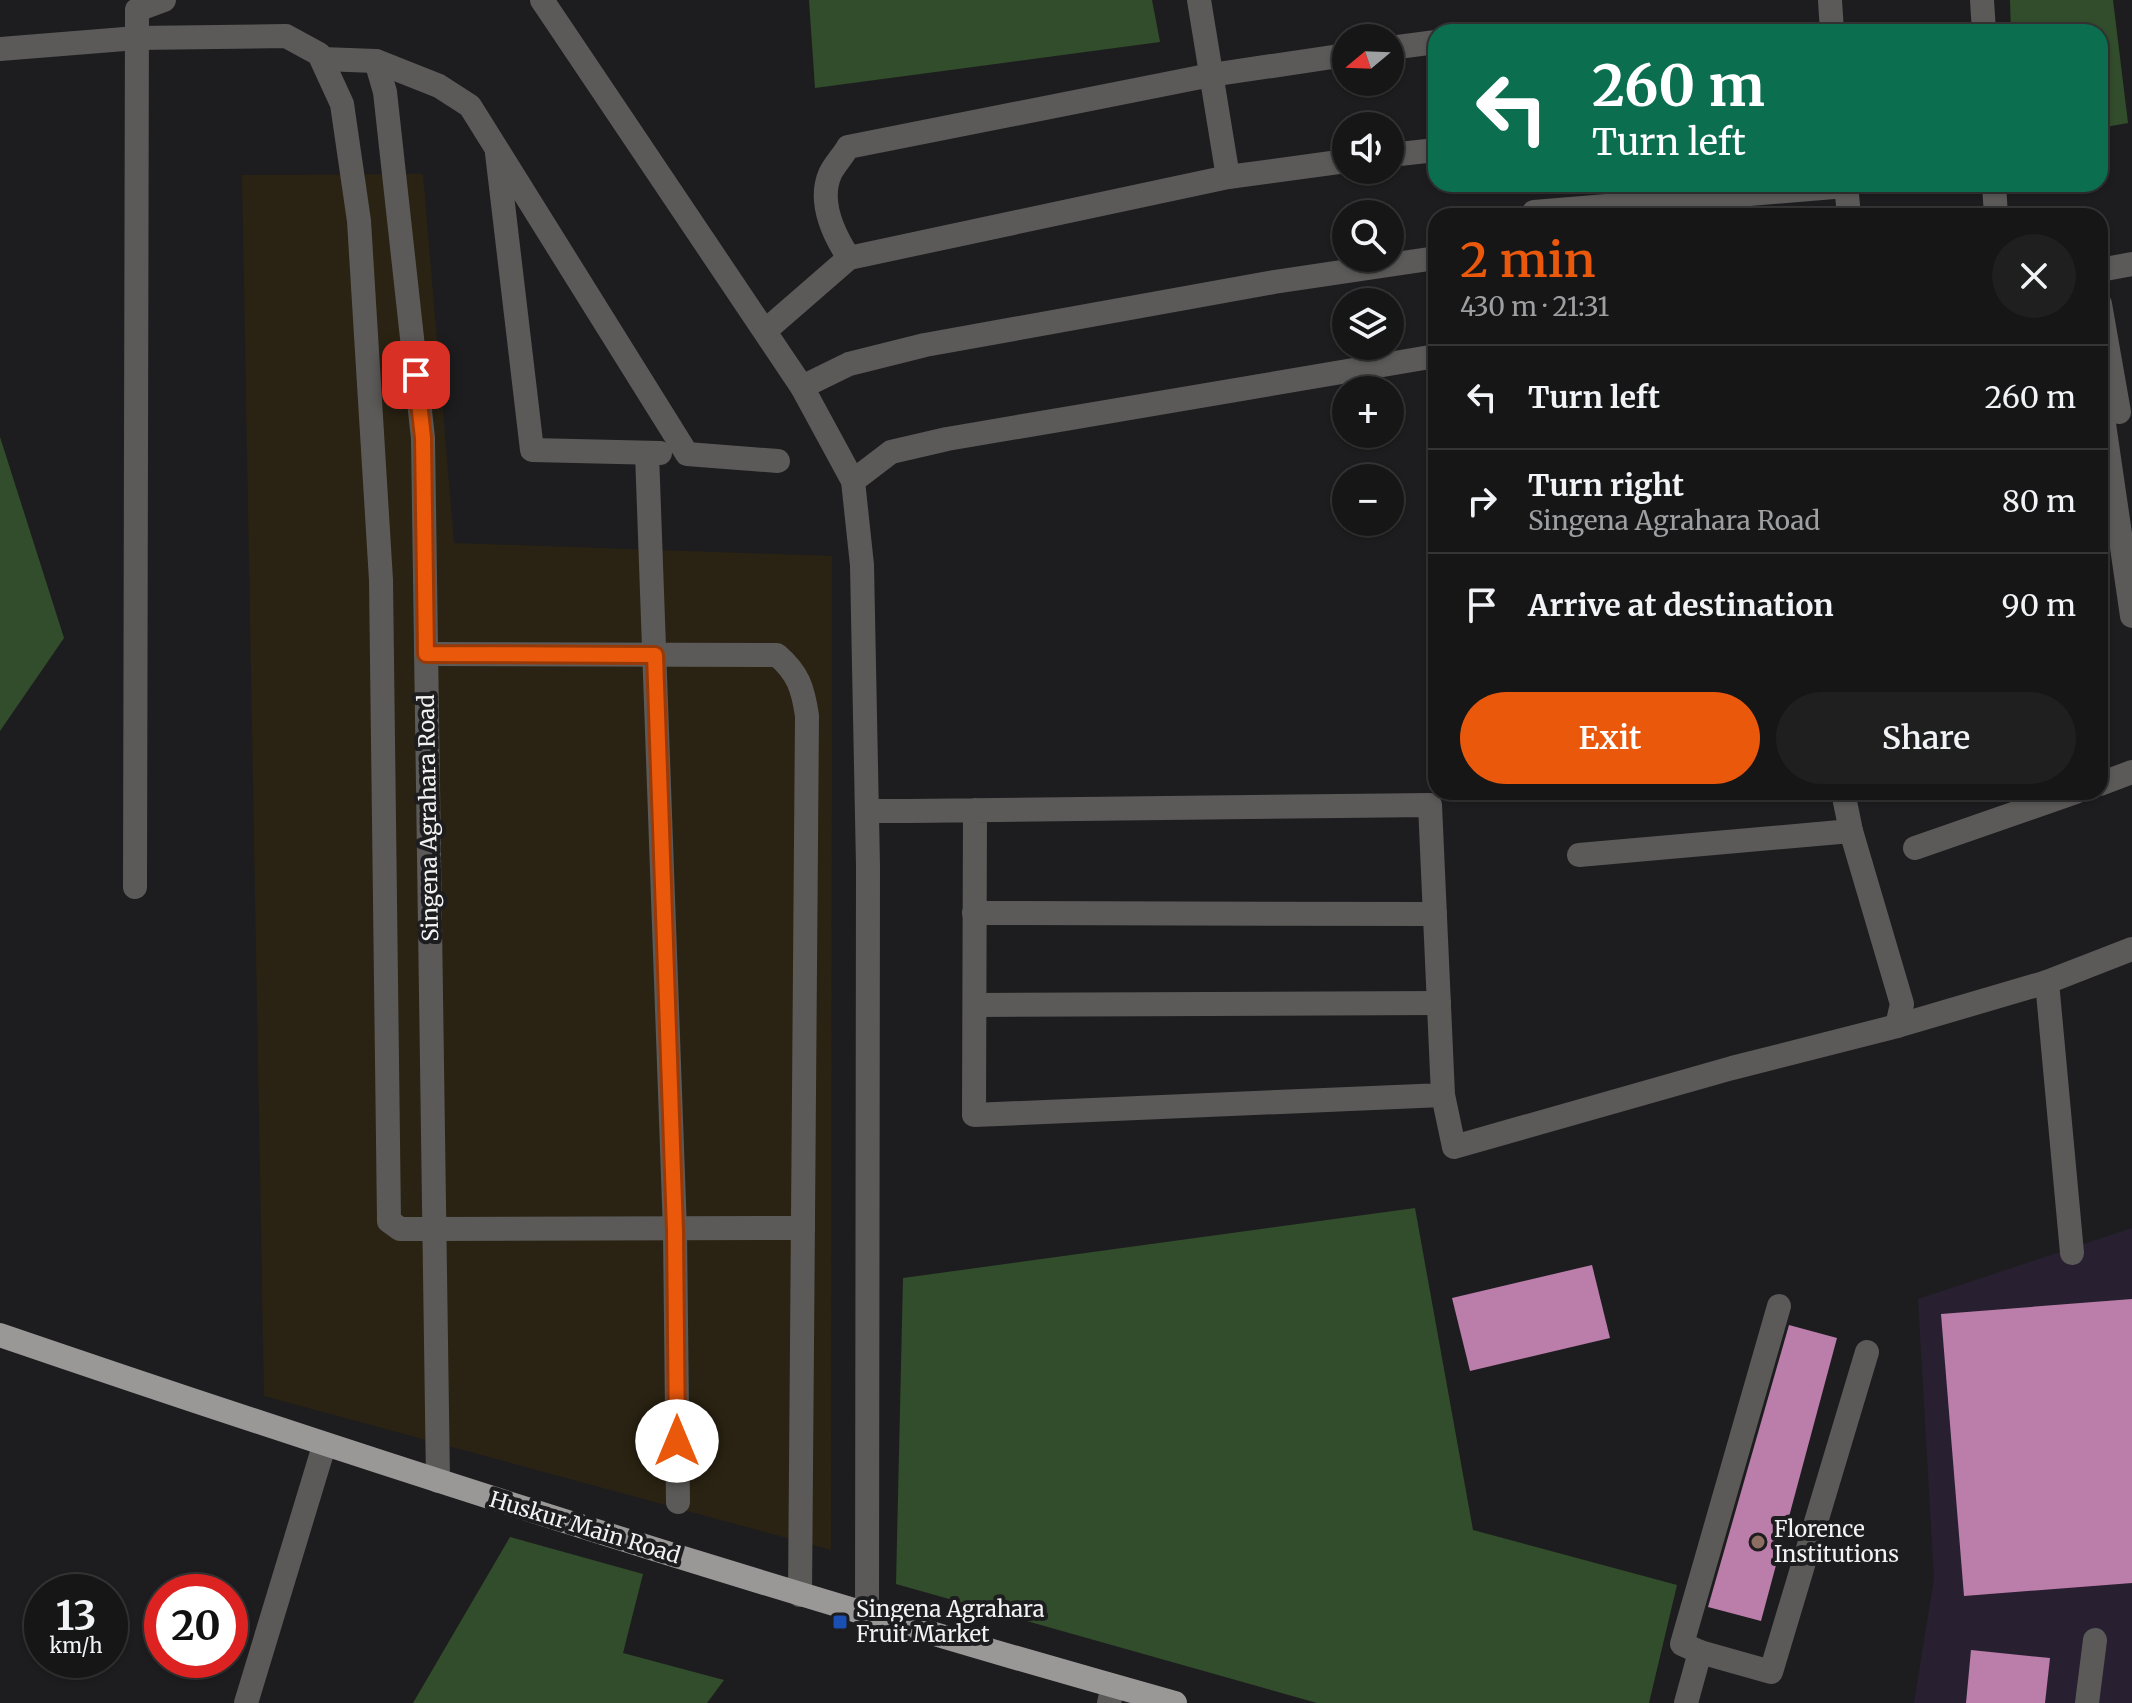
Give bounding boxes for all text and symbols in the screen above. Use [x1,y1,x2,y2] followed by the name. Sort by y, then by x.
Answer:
[1332,24,1404,96] north arrow
[1332,24,1404,536] map controls
[1592,51,1765,121] text: 260 m
[1460,56,1564,160] icon: left
[1332,112,1404,184] button: sound
[1592,120,1746,165] text: Turn left
[1332,200,1404,272] button: search
[1460,230,1596,290] text: 2 min
[1992,234,2076,318] button: close
[1332,288,1404,360] button: layers
[1460,290,1609,323] text: 430 m · 21:31
[382,341,450,409] pin
[394,353,438,397] icon: arrive
[1460,375,1504,419] icon: left
[1332,376,1404,448] button: +
[1528,378,1660,416] text: Turn left
[1985,378,2076,416] text: 260 m
[1332,464,1404,536] button: −
[1528,466,1684,504] text: Turn right
[1460,479,1504,523] icon: right
[2002,482,2076,520] text: 80 m
[1528,504,1820,537] text: Singena Agrahara Road
[1460,583,1504,627] icon: arrive
[1528,586,1834,624] text: Arrive at destination
[2002,586,2076,624] text: 90 m
[1460,692,1760,784] button: Exit
[1776,692,2076,784] button: Share
[412,694,444,942] street label: Singena Agrahara Road
[635,1399,719,1483] position arrow
[486,1485,684,1569] street label: Huskur Main Road
[1774,1515,1899,1568] place label: Florence Institutions
[1749,1533,1767,1551] marker: Florence Institutions
[144,1574,248,1678] speed limit sign: 20
[56,1591,96,1641] text: 13
[856,1595,1045,1648] place label: Singena Agrahara Fruit Market
[831,1613,849,1631] marker: Singena Agrahara Fruit Market
[50,1633,102,1658] text: km/h

